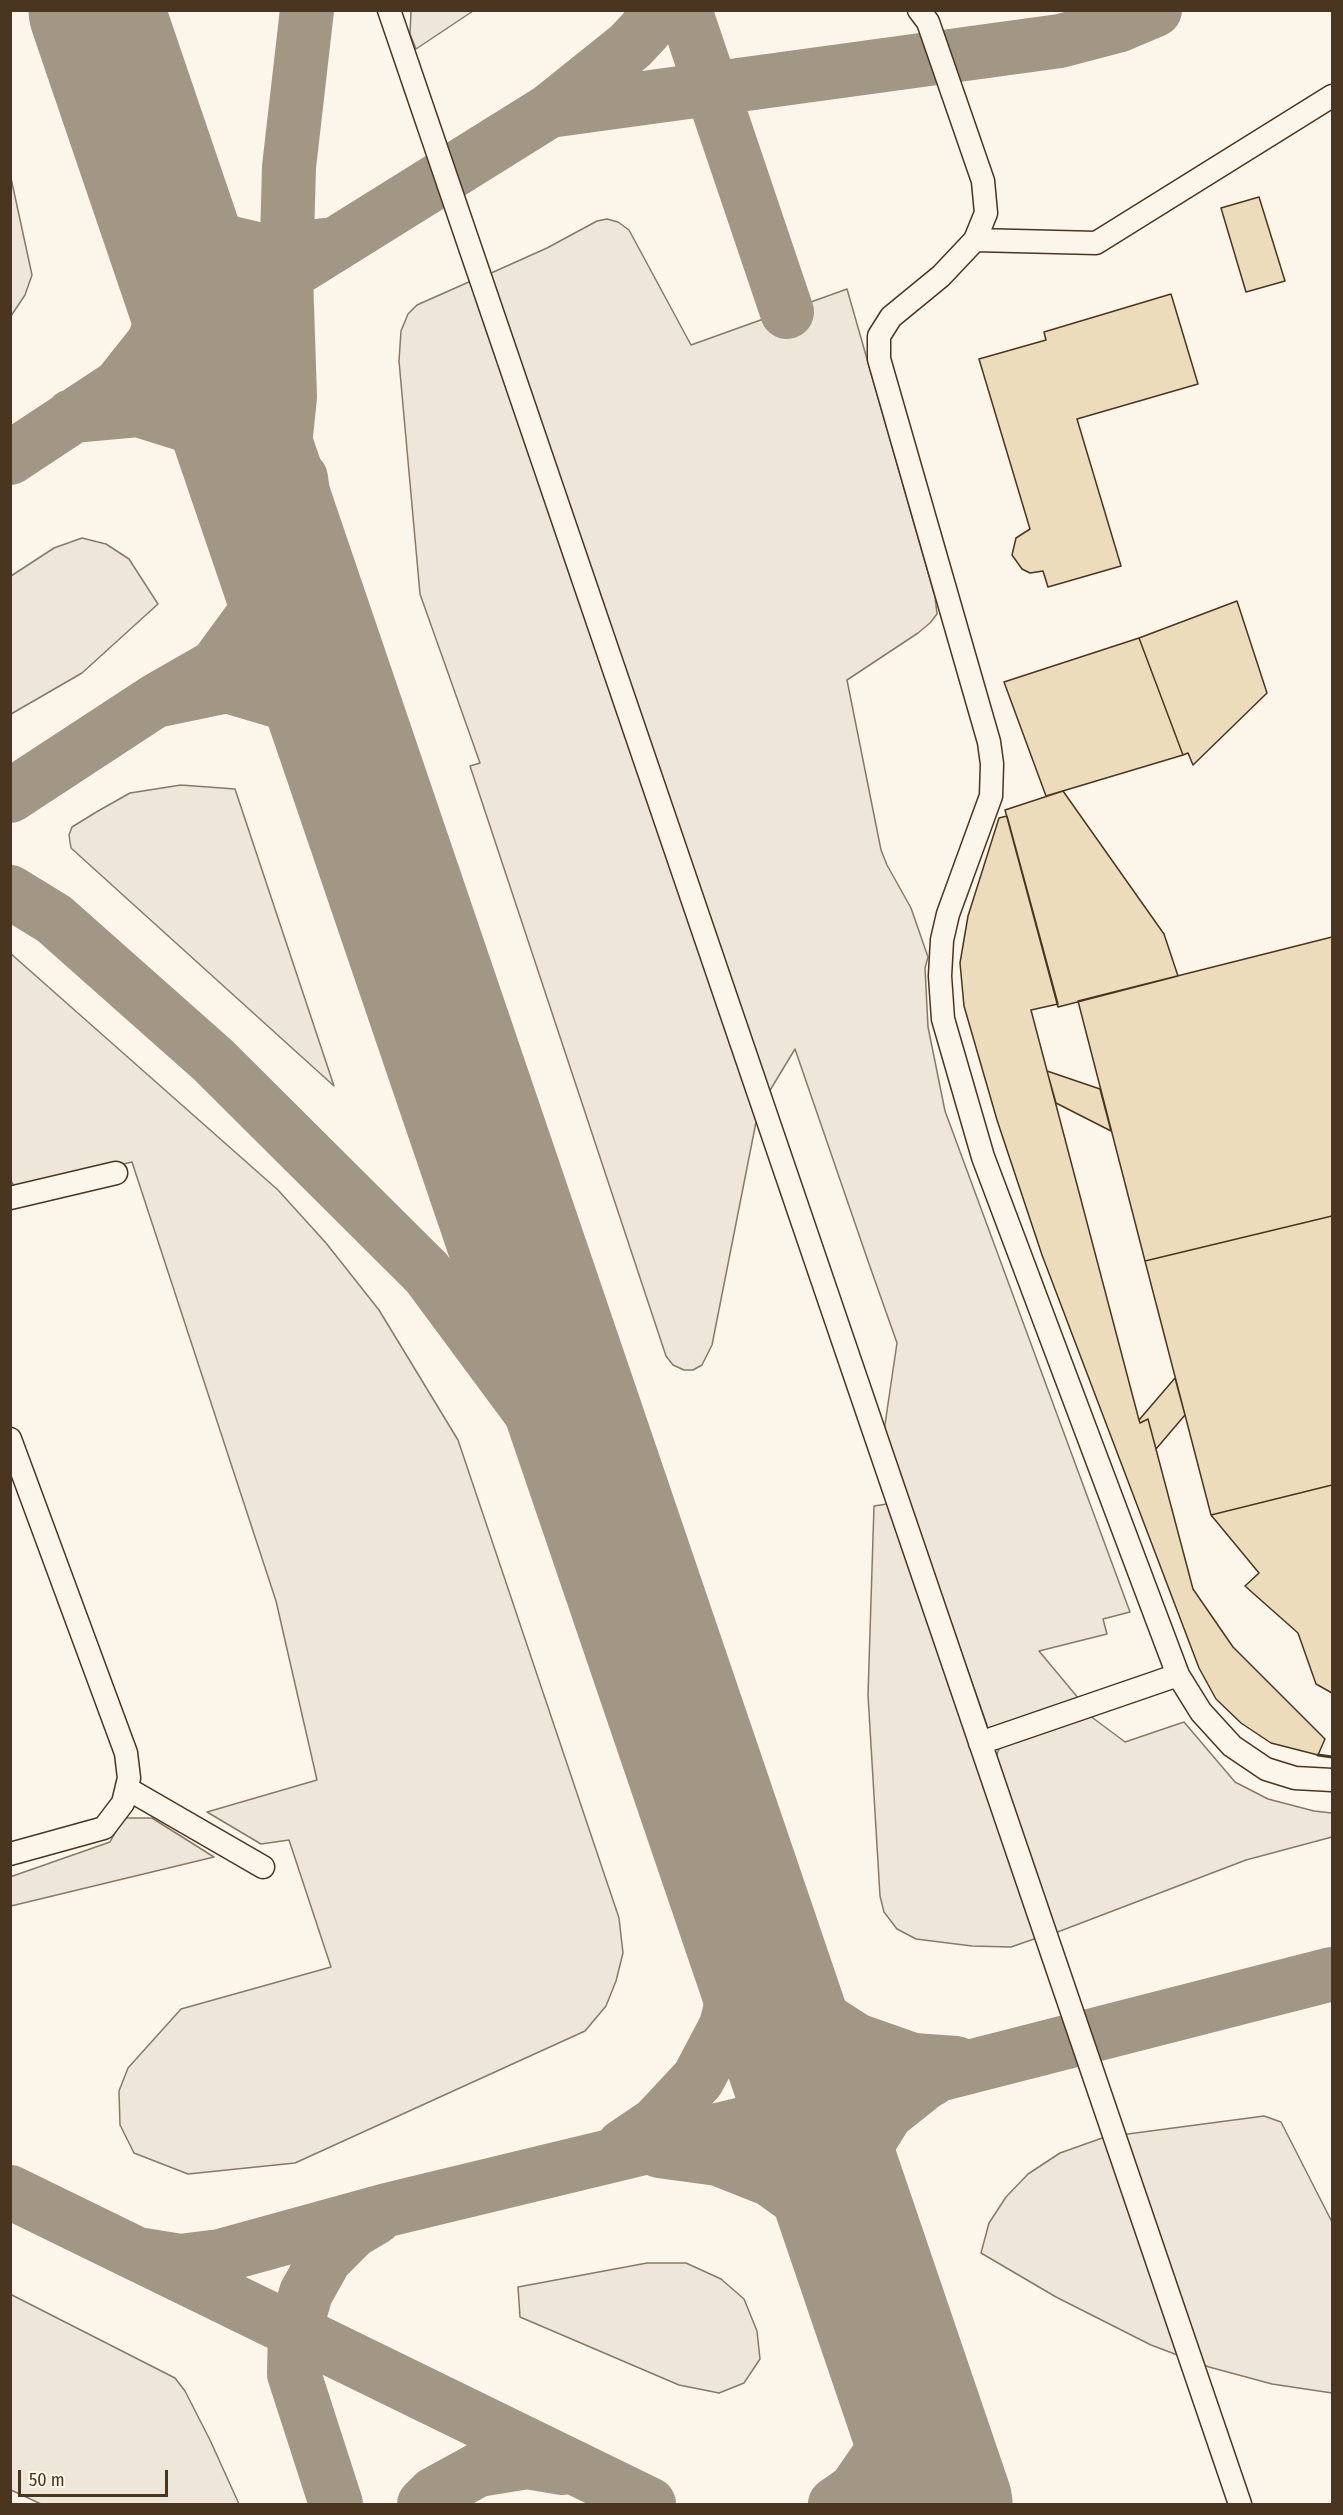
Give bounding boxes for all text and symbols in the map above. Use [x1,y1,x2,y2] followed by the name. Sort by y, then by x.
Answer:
[21,2458,171,2496] scale bar
[29,2469,65,2491] text: 50 m

